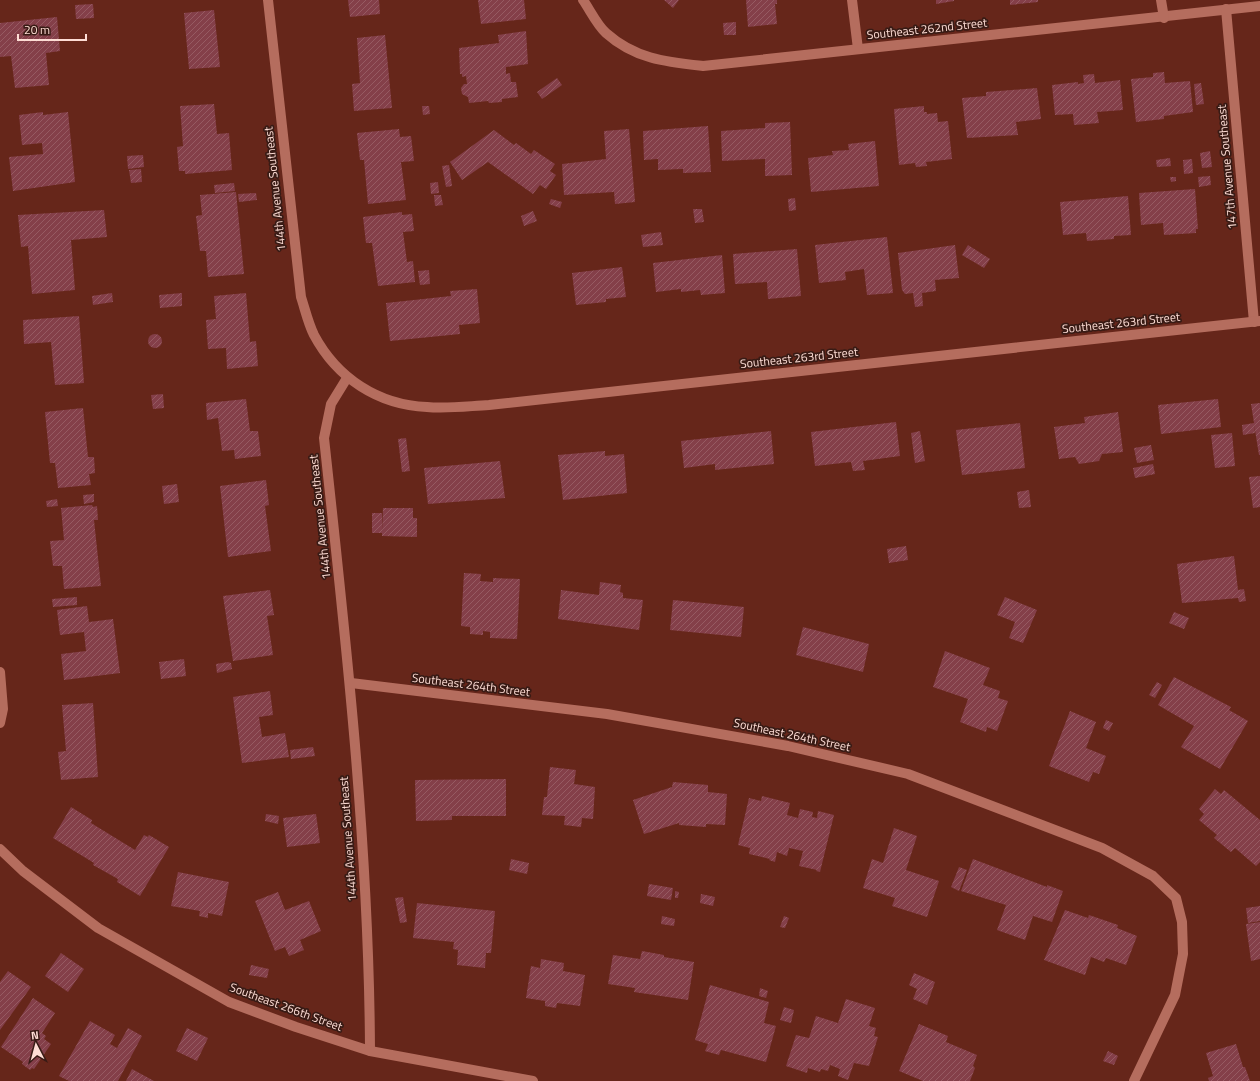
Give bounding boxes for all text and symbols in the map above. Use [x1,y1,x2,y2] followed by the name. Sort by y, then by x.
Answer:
[866,13,989,44] street label: Southeast 262nd Street
[18,16,86,42] scale bar
[24,20,50,39] text: 20 m
[1212,103,1241,230] street label: 147th Avenue Southeast
[258,125,291,252] street label: 144th Avenue Southeast
[1061,307,1182,338] street label: Southeast 263rd Street
[739,342,860,373] street label: Southeast 263rd Street
[303,453,336,580] street label: 144th Avenue Southeast
[411,668,532,701] street label: Southeast 264th Street
[732,713,853,756] street label: Southeast 264th Street
[334,775,361,902] street label: 144th Avenue Southeast
[227,977,346,1036] street label: Southeast 266th Street
[16,1025,56,1065] north arrow
[30,1027,40,1043] text: N

